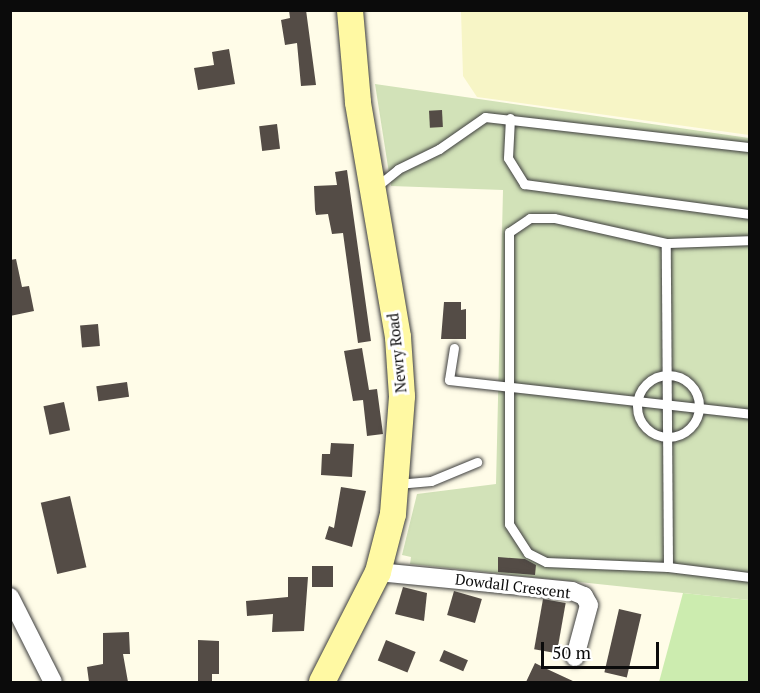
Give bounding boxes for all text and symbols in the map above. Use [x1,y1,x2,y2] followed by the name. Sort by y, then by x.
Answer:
[384,312,410,394] street label: Newry Road
[454,570,572,602] street label: Dowdall Crescent
[544,630,662,668] scale bar
[552,640,591,664] text: 50 m

